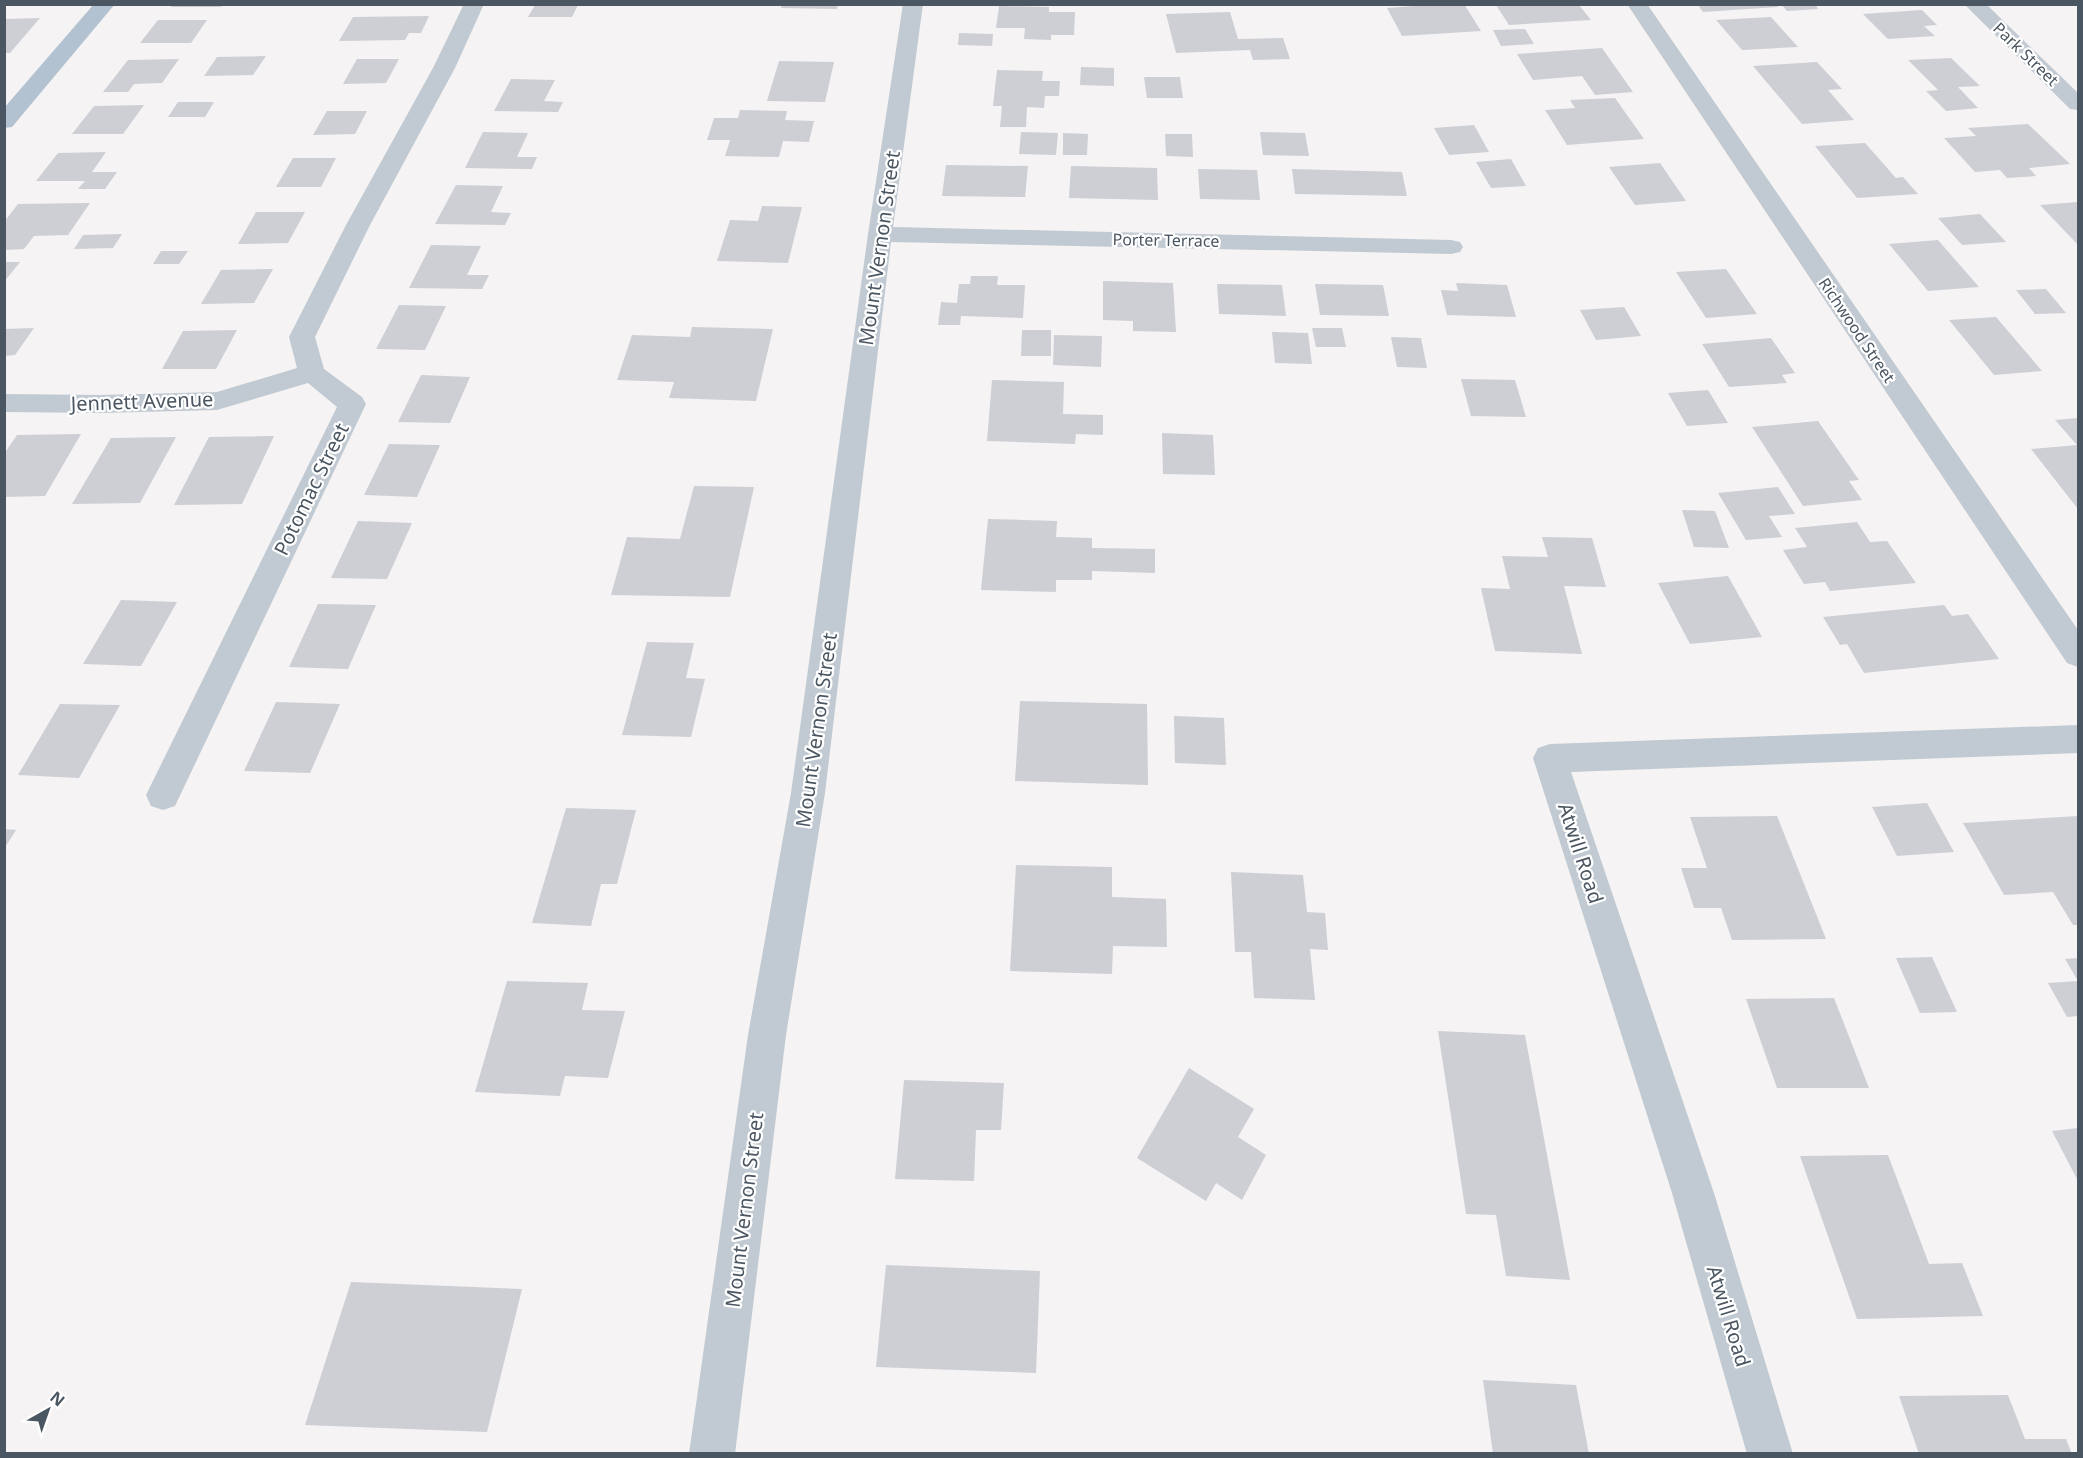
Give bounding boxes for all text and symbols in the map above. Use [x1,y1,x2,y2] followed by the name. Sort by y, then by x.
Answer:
[1989,17,2064,91] street label: Park Street
[852,149,906,347] street label: Mount Vernon Street
[1112,228,1220,252] street label: Porter Terrace
[1814,273,1900,387] street label: Richwood Street
[68,385,214,417] street label: Jennett Avenue
[267,418,355,560] street label: Potomac Street
[789,631,843,829] street label: Mount Vernon Street
[1552,799,1610,907] street label: Atwill Road
[719,1111,769,1309] street label: Mount Vernon Street
[1701,1262,1757,1370] street label: Atwill Road
[18,1380,78,1440] north arrow
[46,1386,70,1411] text: N

